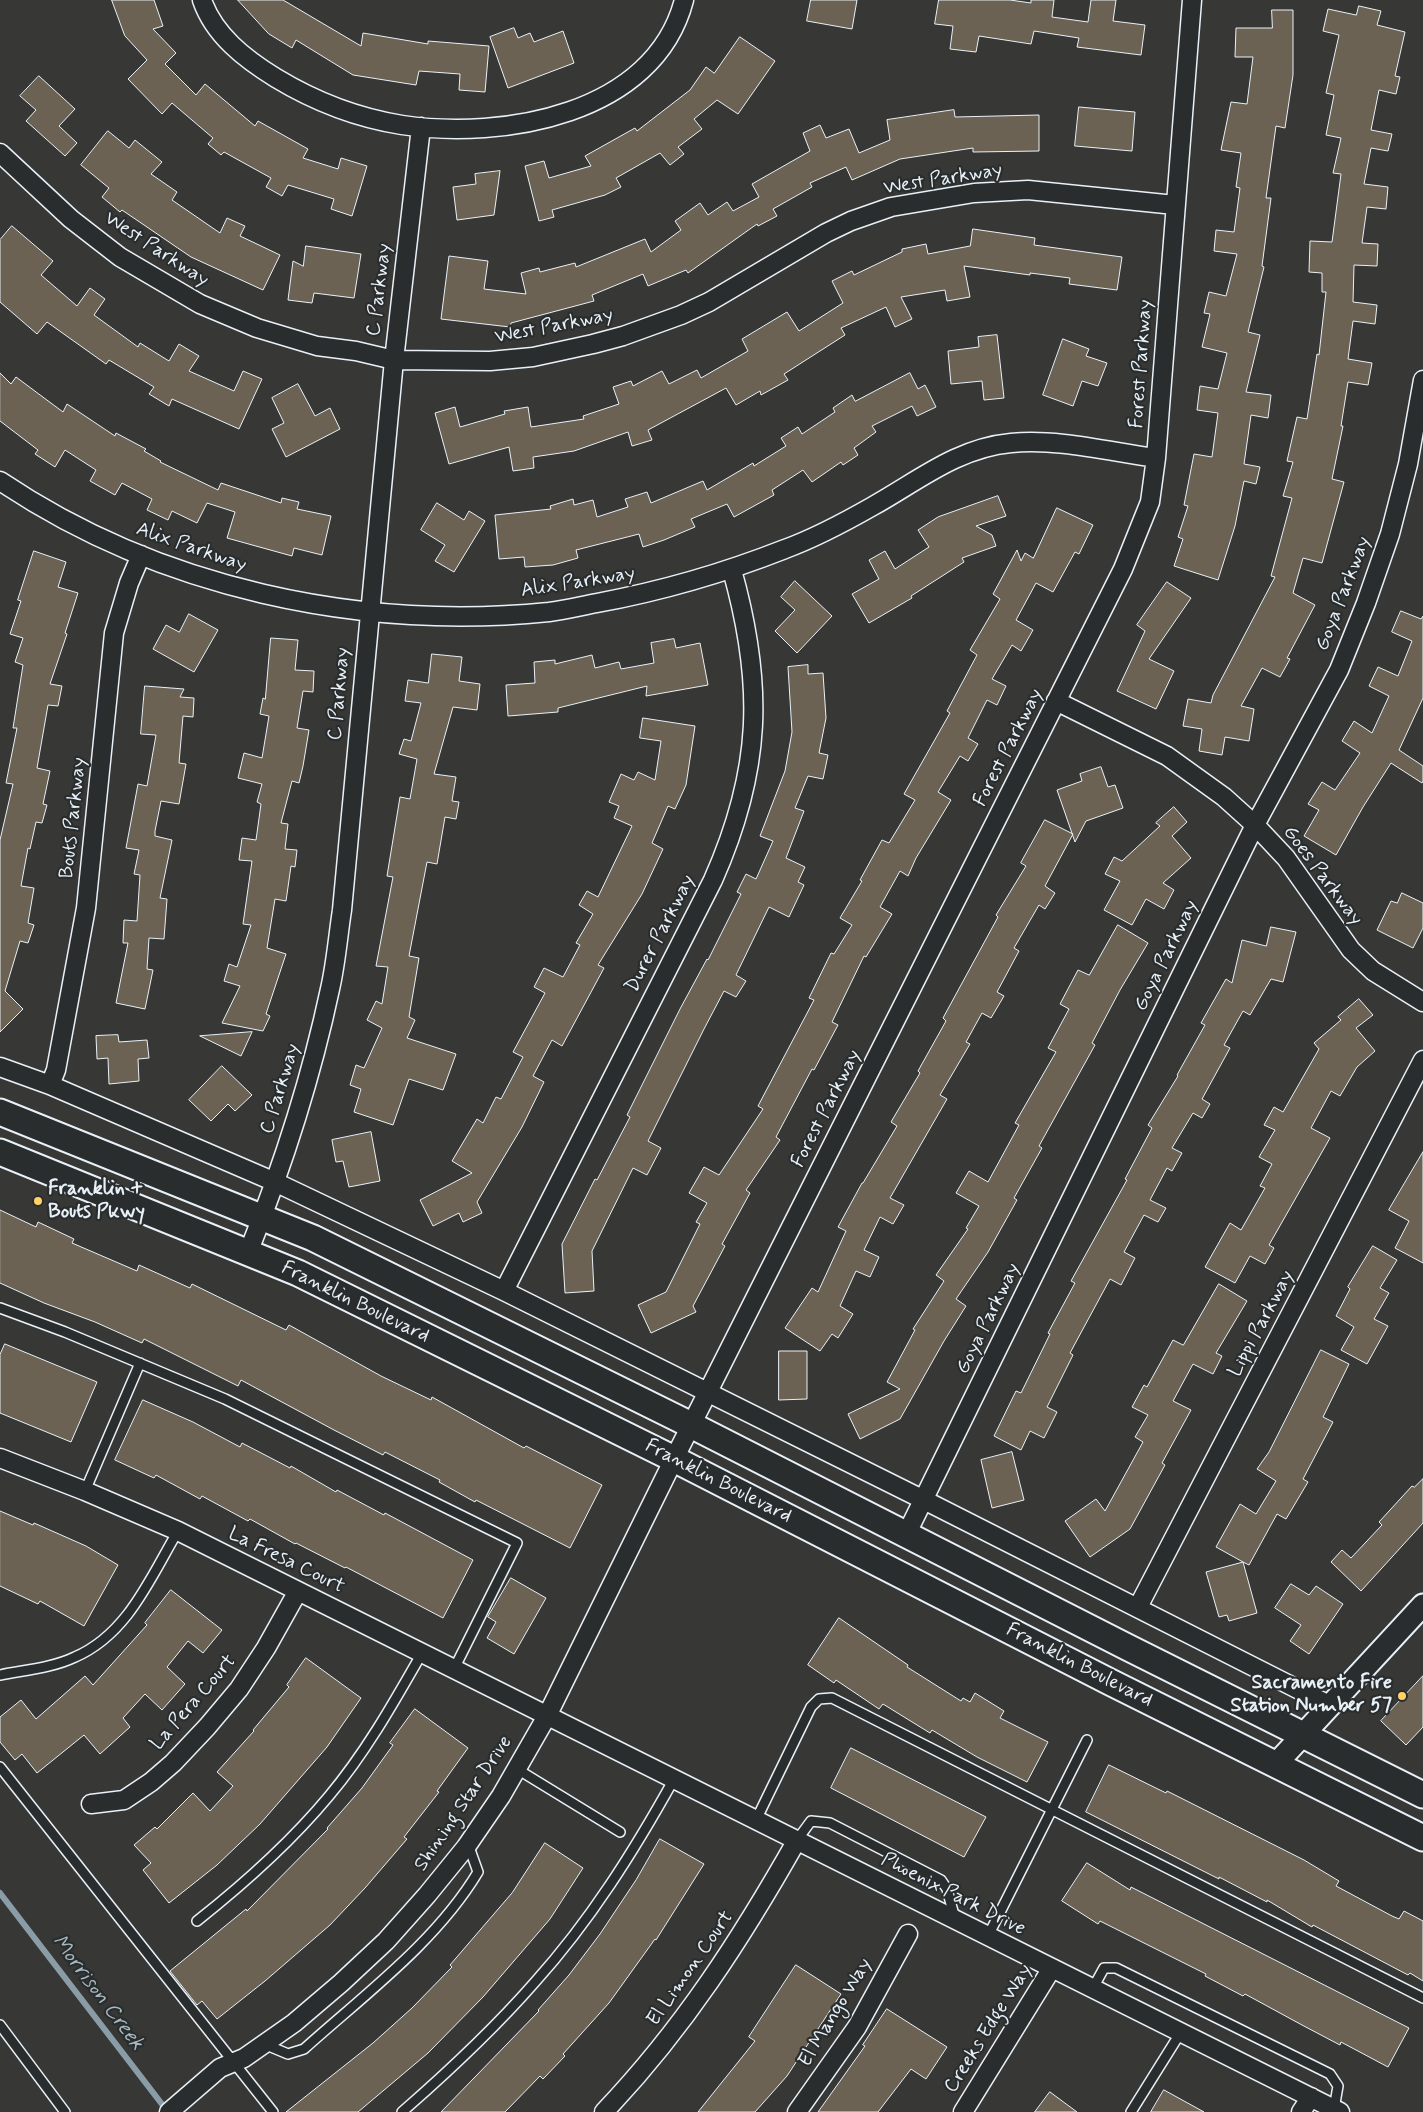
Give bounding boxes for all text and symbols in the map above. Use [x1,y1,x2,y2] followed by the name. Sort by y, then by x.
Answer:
[882,159,1004,201] street label: West Parkway
[99,207,213,293] street label: West Parkway
[362,242,398,338] street label: C Parkway
[1126,299,1158,429] street label: Forest Parkway
[493,304,615,350] street label: West Parkway
[133,518,249,578] street label: Alix Parkway
[1311,533,1377,655] street label: Goya Parkway
[519,562,637,604] street label: Alix Parkway
[324,647,356,741] street label: C Parkway
[969,685,1049,811] street label: Forest Parkway
[56,756,92,880] street label: Bouts Parkway
[1277,821,1367,931] street label: Goes Parkway
[621,871,701,997] street label: Durer Parkway
[1130,896,1204,1016] street label: Goya Parkway
[256,1041,306,1137] street label: C Parkway
[787,1046,867,1172] street label: Forest Parkway
[48,1178,145,1225] place label: Franklin + Bouts Pkwy
[32,1195,44,1207] marker: Franklin + Bouts Pkwy
[277,1257,433,1349] street label: Franklin Boulevard
[952,1259,1026,1379] street label: Goya Parkway
[1224,1267,1300,1381] street label: Lippi Parkway
[641,1435,795,1529] street label: Franklin Boulevard
[224,1522,348,1600] street label: La Fresa Court
[1002,1619,1156,1713] street label: Franklin Boulevard
[146,1650,242,1756] street label: La Pera Court
[1231,1672,1392,1719] place label: Sacramento Fire Station Number 57
[1396,1690,1408,1702] marker: Sacramento Fire Station Number 57
[410,1732,518,1876] street label: Shining Star Drive
[877,1848,1029,1942] street label: Phoenix Park Drive
[642,1907,740,2031] street label: El Limon Court
[45,1930,149,2056] water label: Morrison Creek
[794,1954,878,2072] street label: El Mango Way
[940,1960,1038,2098] street label: Creeks Edge Way

